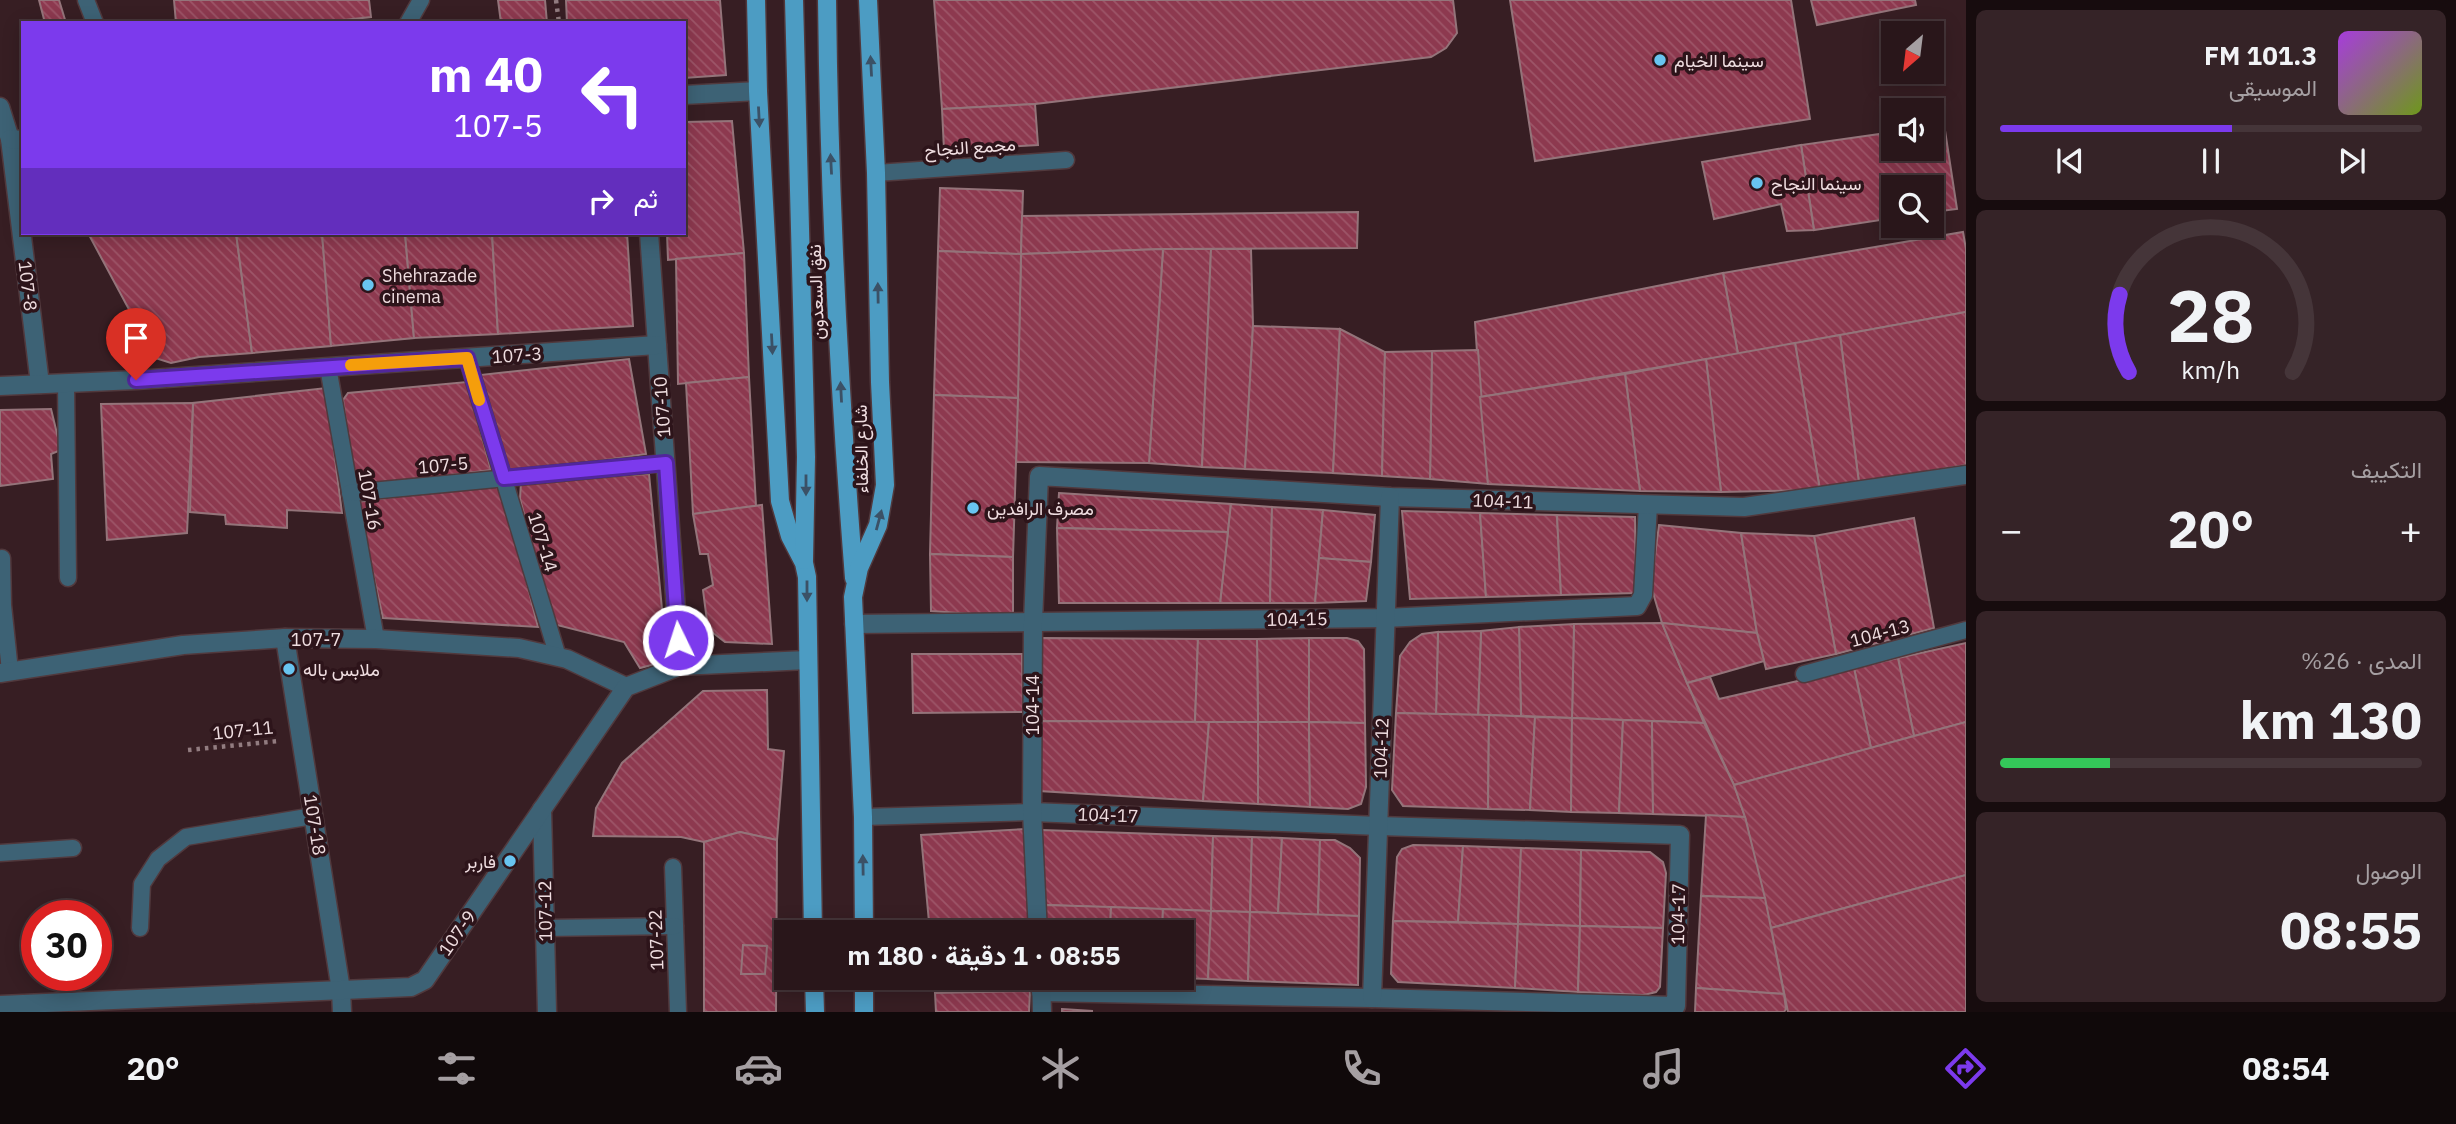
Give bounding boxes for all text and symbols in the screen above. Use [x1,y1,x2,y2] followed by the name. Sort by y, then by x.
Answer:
[1881,21,1944,84] north arrow
[1881,21,1944,238] map controls
[2204,38,2317,72] text: 101.3 FM
[429,42,543,105] text: 40 m
[567,49,658,140] icon: left
[1674,49,1764,73] place label: سينما الخيام
[1652,52,1668,68] marker: سينما الخيام
[865,54,876,76] one-way arrow
[2229,72,2317,102] text: الموسيقى
[1881,98,1944,161] button: sound
[453,104,543,146] text: 107-5
[754,106,765,128] one-way arrow
[923,132,1017,163] street label: مجمع النجاح
[2051,142,2089,180] icon: previous
[2192,142,2230,180] icon: pause
[2333,142,2371,180] icon: next
[825,153,836,175] one-way arrow
[1771,172,1862,196] place label: سينما النجاح
[1749,175,1765,191] marker: سينما النجاح
[1881,175,1944,238] button: search
[634,181,658,215] text: ثم
[582,182,620,220] icon: right
[803,244,829,340] street label: نفق السعدون
[14,260,42,312] street label: 107-8
[382,264,477,308] place label: Shehrazade cinema
[2167,267,2255,362] text: 28
[360,277,376,293] marker: Shehrazade cinema
[872,282,884,304] one-way arrow
[106,308,166,380] pin
[117,319,155,357] icon: arrive
[766,334,777,356] one-way arrow
[491,342,543,368] street label: 107-3
[2182,352,2240,385] text: km/h
[648,376,676,438] street label: 107-10
[835,380,846,402] one-way arrow
[849,404,874,494] street label: شارع الخلفاء
[417,451,469,479] street label: 107-5
[2351,454,2422,484] text: التكييف
[353,468,387,532] street label: 107-16
[800,474,812,496] one-way arrow
[1472,488,1534,514] street label: 104-11
[2168,495,2254,562] text: 20°
[987,497,1094,520] place label: مصرف الرافدين
[965,500,981,516] marker: مصرف الرافدين
[2000,505,2023,554] text: −
[2399,505,2422,554] text: +
[523,509,563,575] street label: 107-14
[874,509,885,531] one-way arrow
[801,580,813,602] one-way arrow
[641,603,715,677] position arrow
[1266,607,1328,631] street label: 104-15
[1847,614,1913,652] street label: 104-13
[291,628,341,651] street label: 107-7
[2301,645,2422,675] text: المدى · 26%
[303,658,380,681] place label: ملابس باله
[281,661,297,677] marker: ملابس باله
[1021,674,1044,736] street label: 104-14
[2240,686,2422,753] text: 130 km
[211,715,275,745] street label: 107-11
[1368,717,1394,779] street label: 104-12
[299,793,331,857] street label: 107-18
[1077,802,1139,828] street label: 104-17
[464,850,496,873] place label: فاربر
[502,853,518,869] marker: فاربر
[857,853,869,875] one-way arrow
[2356,855,2422,885] text: الوصول
[533,880,557,942] street label: 107-12
[1666,883,1690,945] street label: 104-17
[2280,896,2422,963] text: 08:55
[21,900,112,991] speed limit sign: 30
[433,906,481,960] street label: 107-9
[643,909,669,971] street label: 107-22
[847,938,1121,972] text: 08:55 · 1 دقيقة · 180 m
[432,1044,481,1093] icon: filters
[734,1044,783,1093] icon: car
[1036,1044,1085,1093] icon: climate
[1337,1044,1386,1093] icon: phone
[1639,1044,1688,1093] icon: music
[1941,1044,1990,1093] icon: directions
[126,1047,180,1089] text: 20°
[2242,1047,2330,1089] text: 08:54

